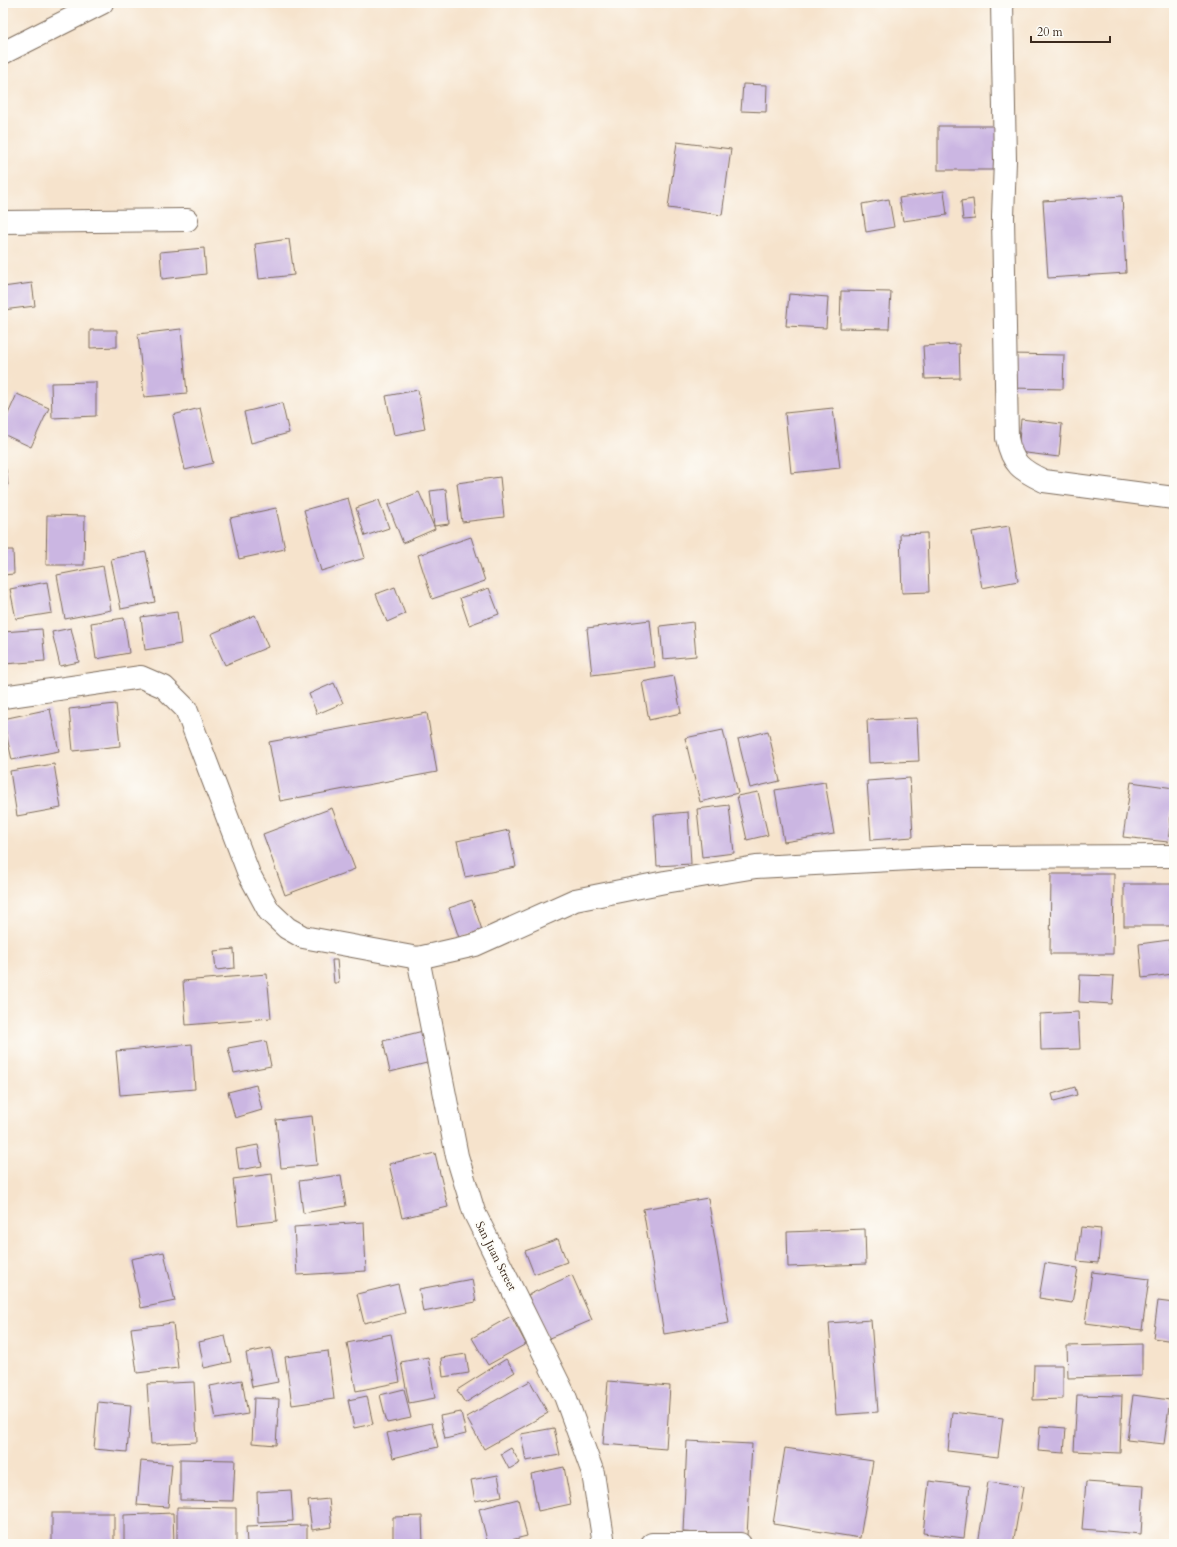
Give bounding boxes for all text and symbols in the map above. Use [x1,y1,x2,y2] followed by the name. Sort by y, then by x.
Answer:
[1031,18,1110,44] scale bar
[1037,24,1064,40] text: 20 m
[472,1219,520,1294] street label: San Juan Street

